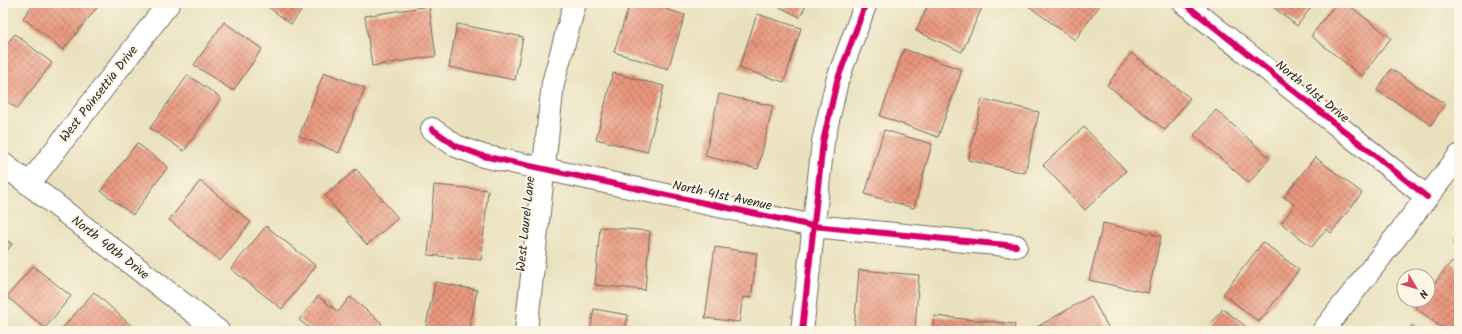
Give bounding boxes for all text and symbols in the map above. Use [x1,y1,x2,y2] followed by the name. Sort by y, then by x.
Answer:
[54,41,144,147] street label: West Poinsettia Drive
[1270,55,1354,129] street label: North 41st Drive
[511,175,541,273] street label: West Laurel Lane
[670,175,774,217] street label: North 41st Avenue
[66,211,154,285] street label: North 40th Drive
[1396,268,1436,308] north arrow
[1414,285,1432,302] text: N

